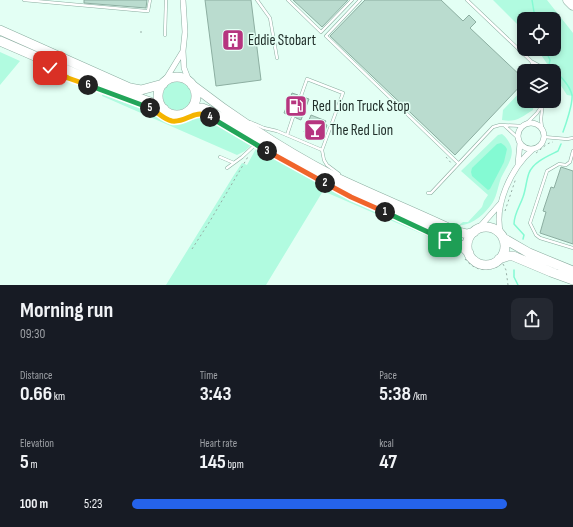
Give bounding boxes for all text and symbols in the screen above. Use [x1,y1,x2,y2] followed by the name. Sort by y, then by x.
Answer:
[517,12,561,108] map controls
[517,12,561,56] button: locate
[220,27,246,53] building icon: Eddie Stobart
[248,31,316,50] place label: Eddie Stobart
[33,51,67,85] pin
[39,57,61,79] icon: check
[517,64,561,108] button: layers
[78,75,98,95] pin: 6
[85,78,91,91] text: 6
[283,93,309,119] fuel station icon: Red Lion Truck Stop
[312,97,410,116] place label: Red Lion Truck Stop
[140,98,160,118] pin: 5
[148,101,152,114] text: 5
[200,107,220,127] pin: 4
[207,110,213,123] text: 4
[302,117,328,143] bar icon: The Red Lion
[330,121,393,140] place label: The Red Lion
[257,141,277,161] pin: 3
[265,144,269,157] text: 3
[315,173,335,193] pin: 2
[323,176,327,189] text: 2
[375,202,395,222] pin: 1
[383,205,387,218] text: 1
[428,223,462,257] pin
[434,229,456,251] icon: arrive
[20,297,113,324] text: Morning run
[511,298,553,340] button: share
[20,326,45,342] text: 09:30
[20,369,52,382] text: Distance
[200,369,218,382] text: Time
[379,369,397,382] text: Pace
[20,382,52,406] text: 0.66
[200,382,231,406] text: 3:43
[379,382,411,406] text: 5:38
[52,390,65,403] text: km
[411,390,427,403] text: /km
[20,437,54,450] text: Elevation
[200,437,237,450] text: Heart rate
[379,437,394,450] text: kcal
[20,450,29,474] text: 5
[200,450,226,474] text: 145
[379,450,397,474] text: 47
[29,458,38,471] text: m
[226,458,244,471] text: bpm
[20,496,48,512] text: 100 m
[84,496,103,512] text: 5:23

